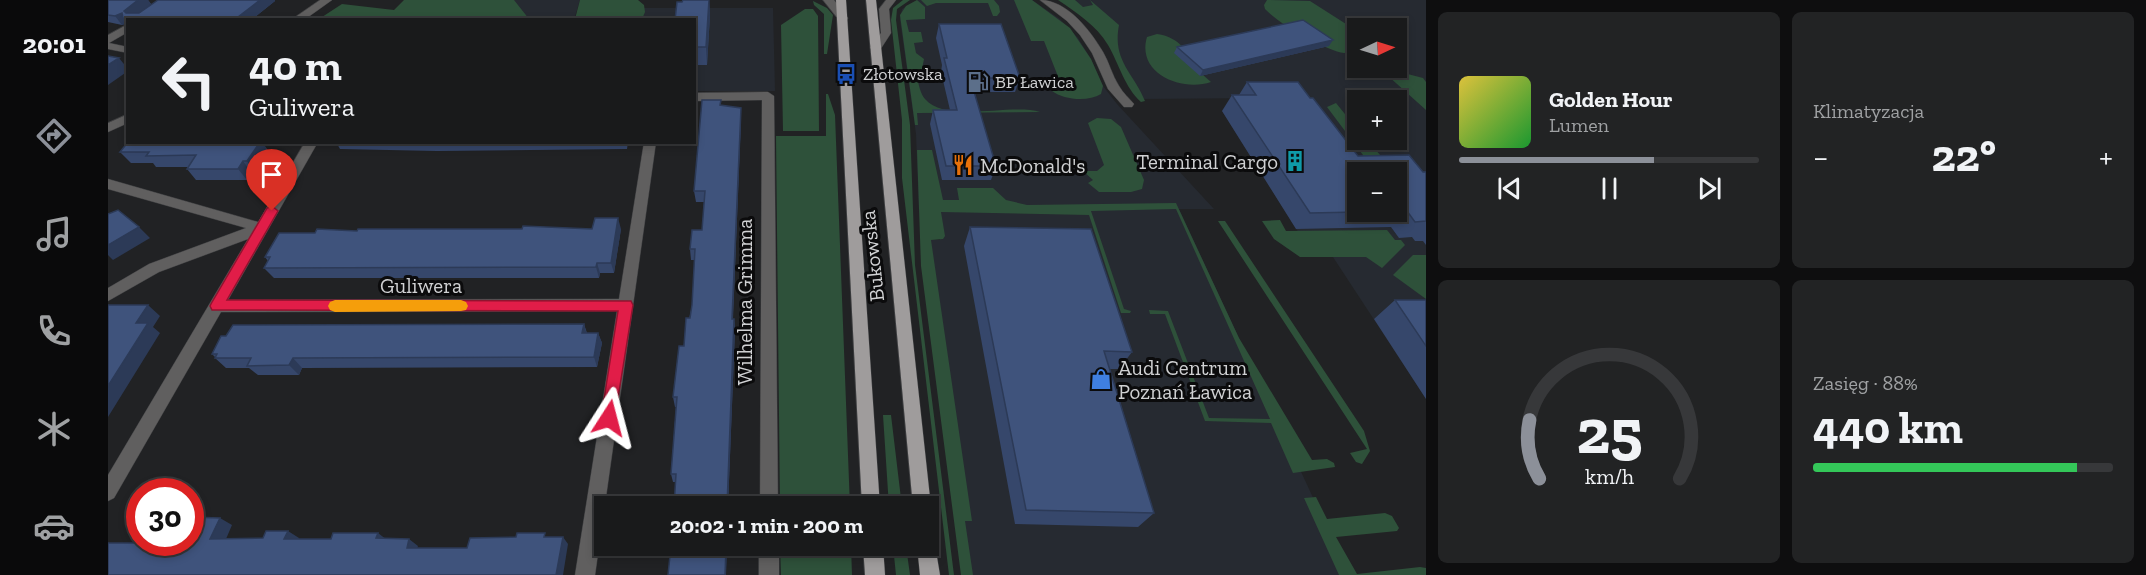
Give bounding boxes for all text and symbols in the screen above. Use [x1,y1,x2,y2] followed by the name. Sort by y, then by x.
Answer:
[1347,18,1407,78] north arrow
[1347,18,1407,222] map controls
[22,28,86,60] text: 20:01
[249,40,342,91] text: 40 m
[150,42,228,120] icon: left
[834,62,858,86] bus stop icon: Złotowska
[863,63,943,85] place label: Złotowska
[966,70,990,94] fuel station icon: BP Ławica
[995,71,1074,93] place label: BP Ławica
[1549,86,1673,113] text: Golden Hour
[1347,90,1407,150] button: +
[249,91,355,123] text: Guliwera
[1813,99,1924,123] text: Klimatyzacja
[1549,113,1609,137] text: Lumen
[33,115,75,157] icon: directions
[1931,129,1996,183] text: 22°
[1813,137,1828,176] text: −
[2099,137,2113,176] text: +
[246,149,297,211] pin
[1136,149,1278,174] place label: Terminal Cargo
[1283,149,1307,173] building icon: Terminal Cargo
[951,153,975,177] restaurant icon: McDonald's
[980,153,1085,178] place label: McDonald's
[255,158,288,191] icon: arrive
[1347,162,1407,222] button: −
[1493,172,1526,205] icon: previous
[1593,172,1626,205] icon: pause
[1693,172,1726,205] icon: next
[855,209,889,303] street label: Bukowska
[33,213,75,255] icon: music
[732,219,757,385] street label: Wilhelma Grimma
[380,273,462,298] street label: Guliwera
[33,310,75,352] icon: phone
[1118,355,1252,404] place label: Audi Centrum Poznań Ławica
[1089,367,1113,391] shop icon: Audi Centrum Poznań Ławica
[1813,371,1918,395] text: Zasięg · 88%
[577,386,641,450] position arrow
[1576,394,1642,469] text: 25
[1813,401,1963,455] text: 440 km
[33,408,75,450] icon: climate
[1585,464,1633,489] text: km/h
[126,478,204,556] speed limit sign: 30
[33,505,75,547] icon: car
[670,512,863,539] text: 20:02 · 1 min · 200 m

